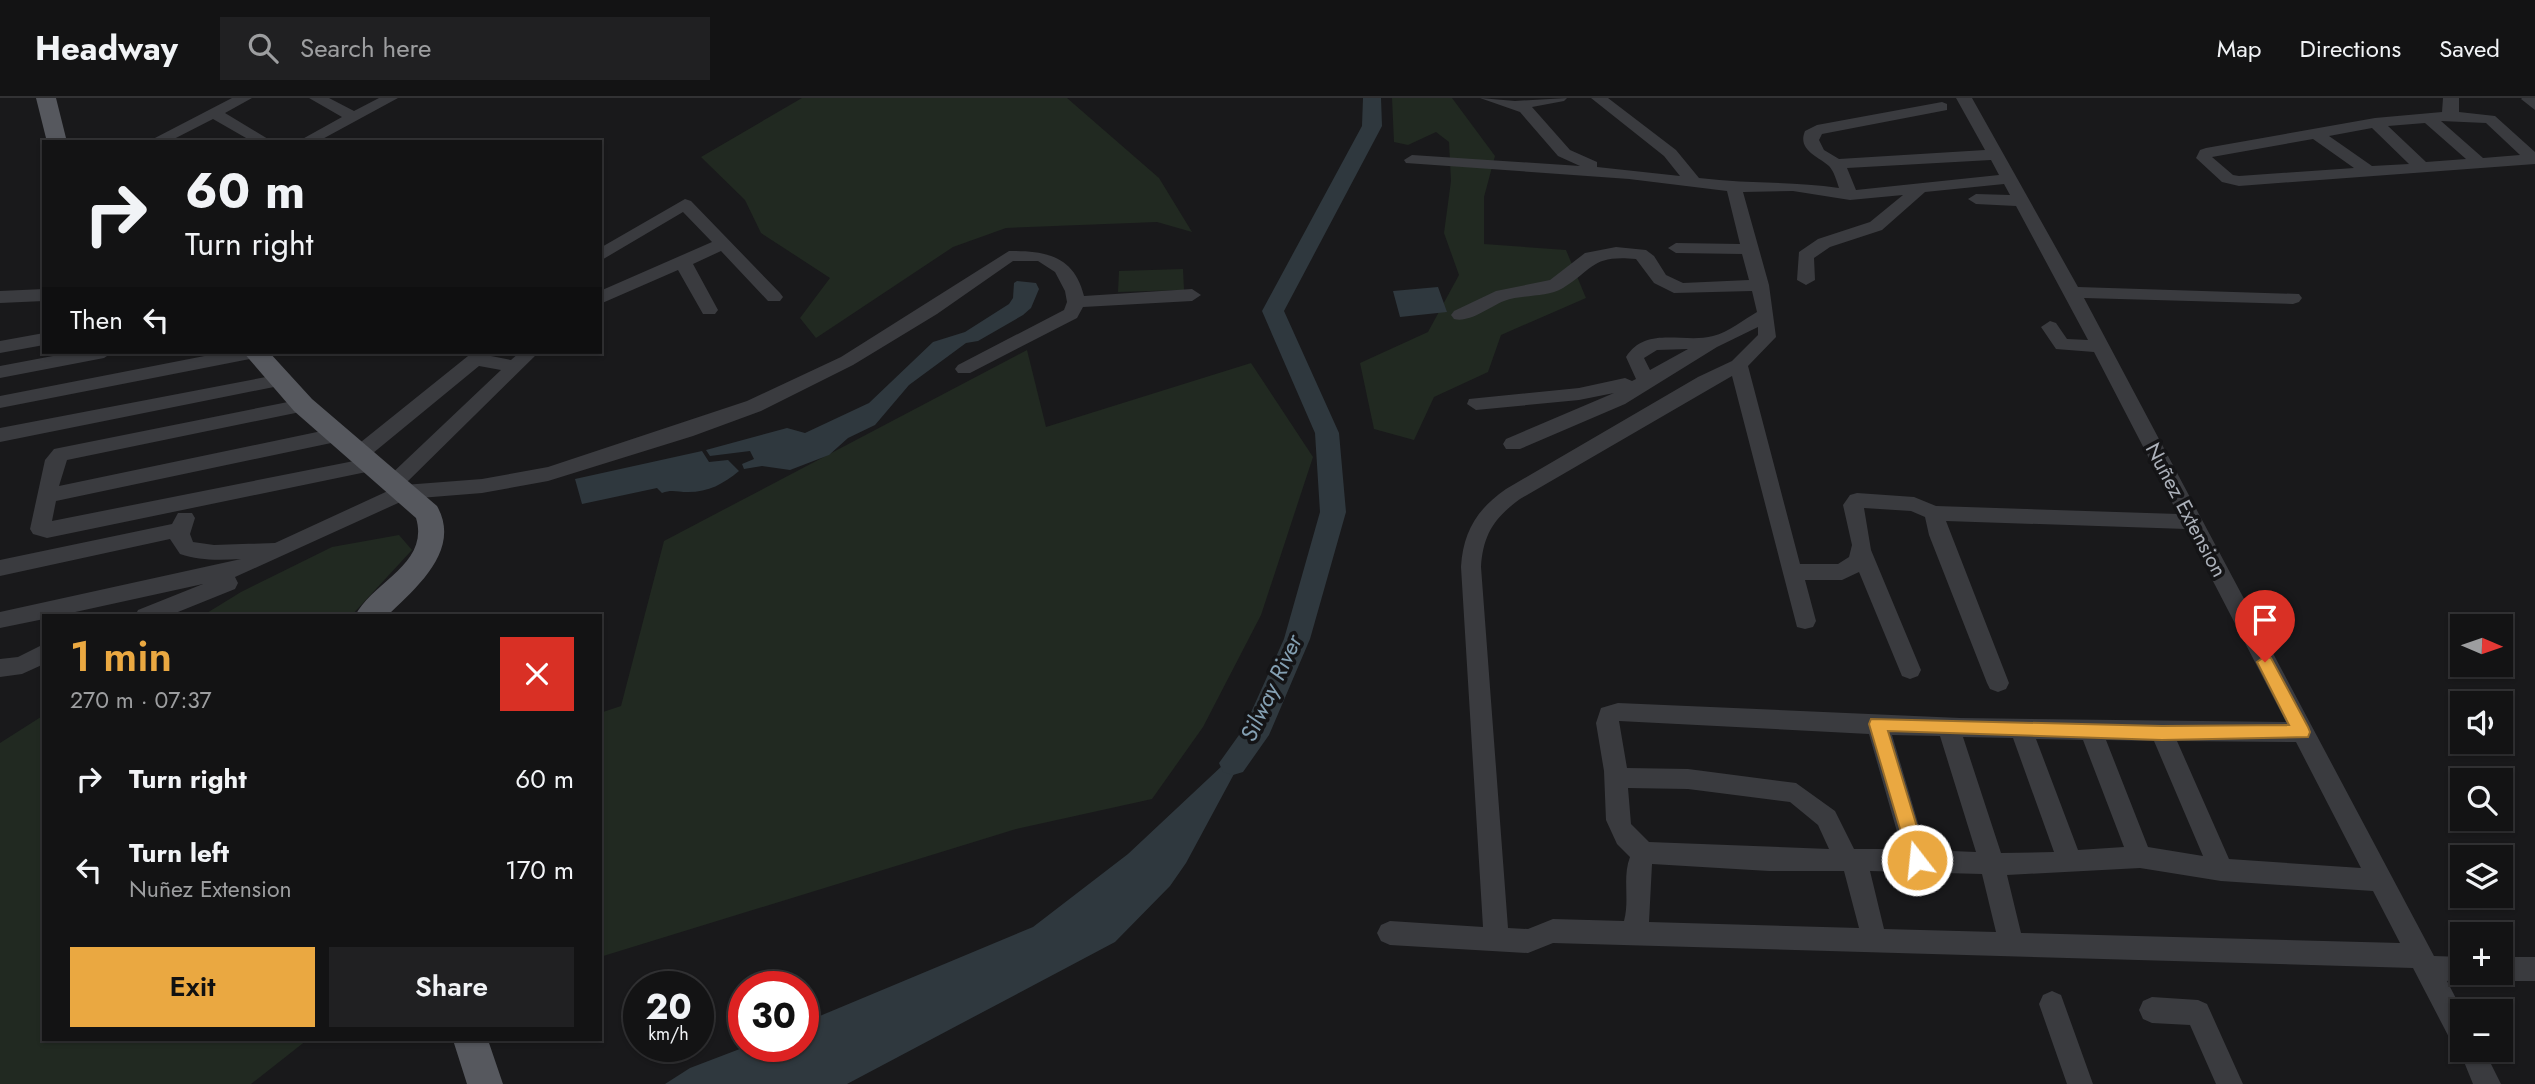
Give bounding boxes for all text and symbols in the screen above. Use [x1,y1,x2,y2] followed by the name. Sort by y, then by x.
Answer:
[220,17,710,80] search box
[35,25,178,72] text: Headway
[244,29,282,67] icon: search
[300,29,431,67] text: Search here
[2217,31,2262,66] text: Map
[2300,31,2401,66] text: Directions
[2439,31,2500,66] text: Saved
[185,156,305,226] text: 60 m
[70,168,161,259] icon: right
[185,221,314,267] text: Turn right
[70,301,123,339] text: Then
[137,301,175,339] icon: left
[2138,437,2234,583] street label: Nuñez Extension
[2235,590,2295,662] pin
[2246,601,2284,639] icon: arrive
[2450,614,2513,677] north arrow
[2450,614,2513,1062] map controls
[70,626,172,687] text: 1 min
[1231,628,1311,747] water label: Silway River
[500,637,574,711] button: close
[70,683,212,717] text: 270 m · 07:37
[2450,691,2513,754] button: sound
[70,760,108,798] icon: right
[129,760,247,798] text: Turn right
[515,760,574,798] text: 60 m
[2450,768,2513,831] button: search
[1880,823,1954,897] position arrow
[129,834,229,872] text: Turn left
[2450,845,2513,908] button: layers
[70,851,108,889] icon: left
[505,851,574,889] text: 170 m
[129,872,292,906] text: Nuñez Extension
[2450,922,2513,985] button: +
[70,947,315,1027] button: Exit
[329,947,574,1027] button: Share
[728,971,819,1062] speed limit sign: 30
[645,982,692,1032] text: 20
[2450,999,2513,1062] button: −
[648,1021,689,1047] text: km/h

